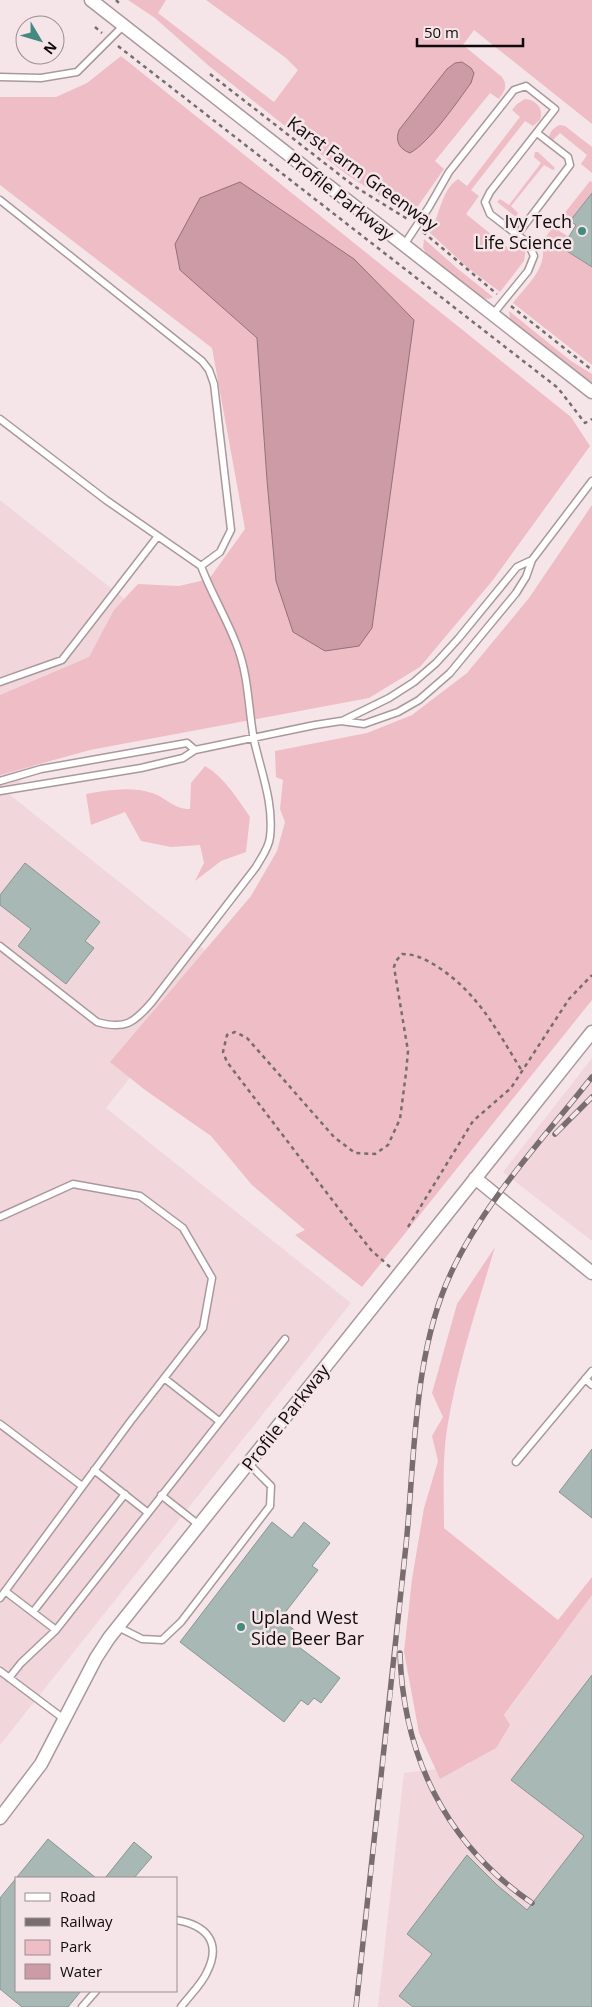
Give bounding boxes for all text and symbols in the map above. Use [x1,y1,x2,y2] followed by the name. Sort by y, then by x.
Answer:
[15,15,65,65] north arrow
[417,15,523,47] scale bar
[424,22,459,42] text: 50 m
[40,38,62,59] text: N
[283,110,444,236] street label: Karst Farm Greenway
[283,147,400,246] street label: Profile Parkway
[474,209,572,254] place label: Ivy Tech Life Science
[576,225,588,237] marker: Ivy Tech Life Science
[236,1358,335,1475] street label: Profile Parkway
[251,1605,365,1650] place label: Upland West Side Beer Bar
[235,1621,247,1633] marker: Upland West Side Beer Bar
[15,1877,178,1992] legend
[60,1886,96,1906] text: Road
[60,1911,113,1931] text: Railway
[60,1936,91,1956] text: Park
[60,1961,102,1981] text: Water

